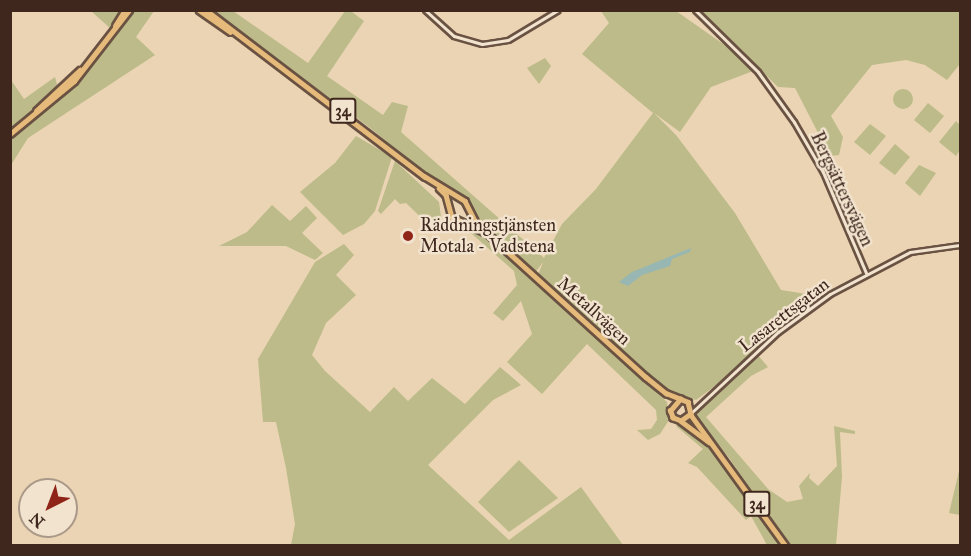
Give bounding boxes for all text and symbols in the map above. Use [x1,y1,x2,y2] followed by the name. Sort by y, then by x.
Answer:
[328,98,358,124] road number: 34
[806,128,878,250] street label: Bergsättersvägen
[420,215,556,258] place label: Räddningstjänsten Motala - Vadstena
[401,229,415,243] marker: Räddningstjänsten Motala - Vadstena
[553,272,635,350] street label: Metallvägen
[735,273,833,357] street label: Lasarettsgatan
[18,478,78,538] north arrow
[742,491,772,517] road number: 34
[26,509,48,532] text: N

